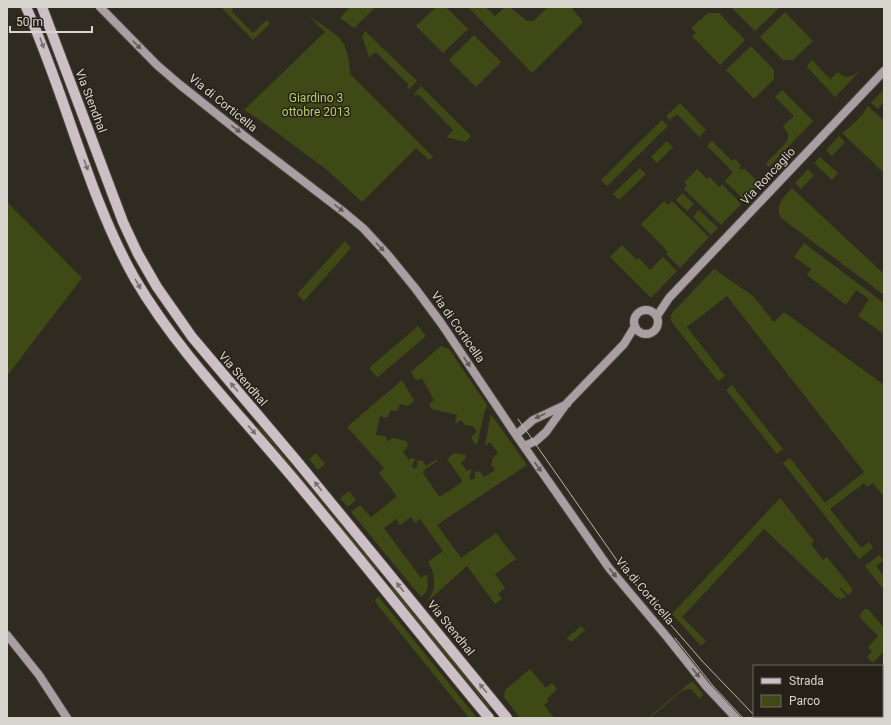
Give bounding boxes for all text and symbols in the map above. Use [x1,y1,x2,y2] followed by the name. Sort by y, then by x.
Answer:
[10,8,92,34] scale bar
[16,15,43,29] text: 50 m
[39,37,45,49] one-way arrow
[132,40,142,50] one-way arrow
[72,67,110,135] street label: Via Stendhal
[186,71,260,135] street label: Via di Corticella
[282,91,350,119] park label: Giardino 3 ottobre 2013
[230,125,241,134] one-way arrow
[738,144,798,208] street label: Via Roncaglio
[83,159,89,171] one-way arrow
[334,204,345,213] one-way arrow
[376,242,385,252] one-way arrow
[135,278,142,290] one-way arrow
[428,289,488,365] street label: Via di Corticella
[216,349,270,409] street label: Via Stendhal
[463,357,471,367] one-way arrow
[230,383,239,392] one-way arrow
[534,413,546,419] one-way arrow
[248,425,257,436] one-way arrow
[534,461,542,472] one-way arrow
[314,481,323,492] one-way arrow
[613,554,677,628] street label: Via di Corticella
[609,567,618,578] one-way arrow
[396,582,405,593] one-way arrow
[424,598,478,658] street label: Via Stendhal
[753,665,883,717] legend
[691,668,700,679] one-way arrow
[789,674,824,688] text: Strada
[478,682,487,693] one-way arrow
[789,694,820,708] text: Parco

